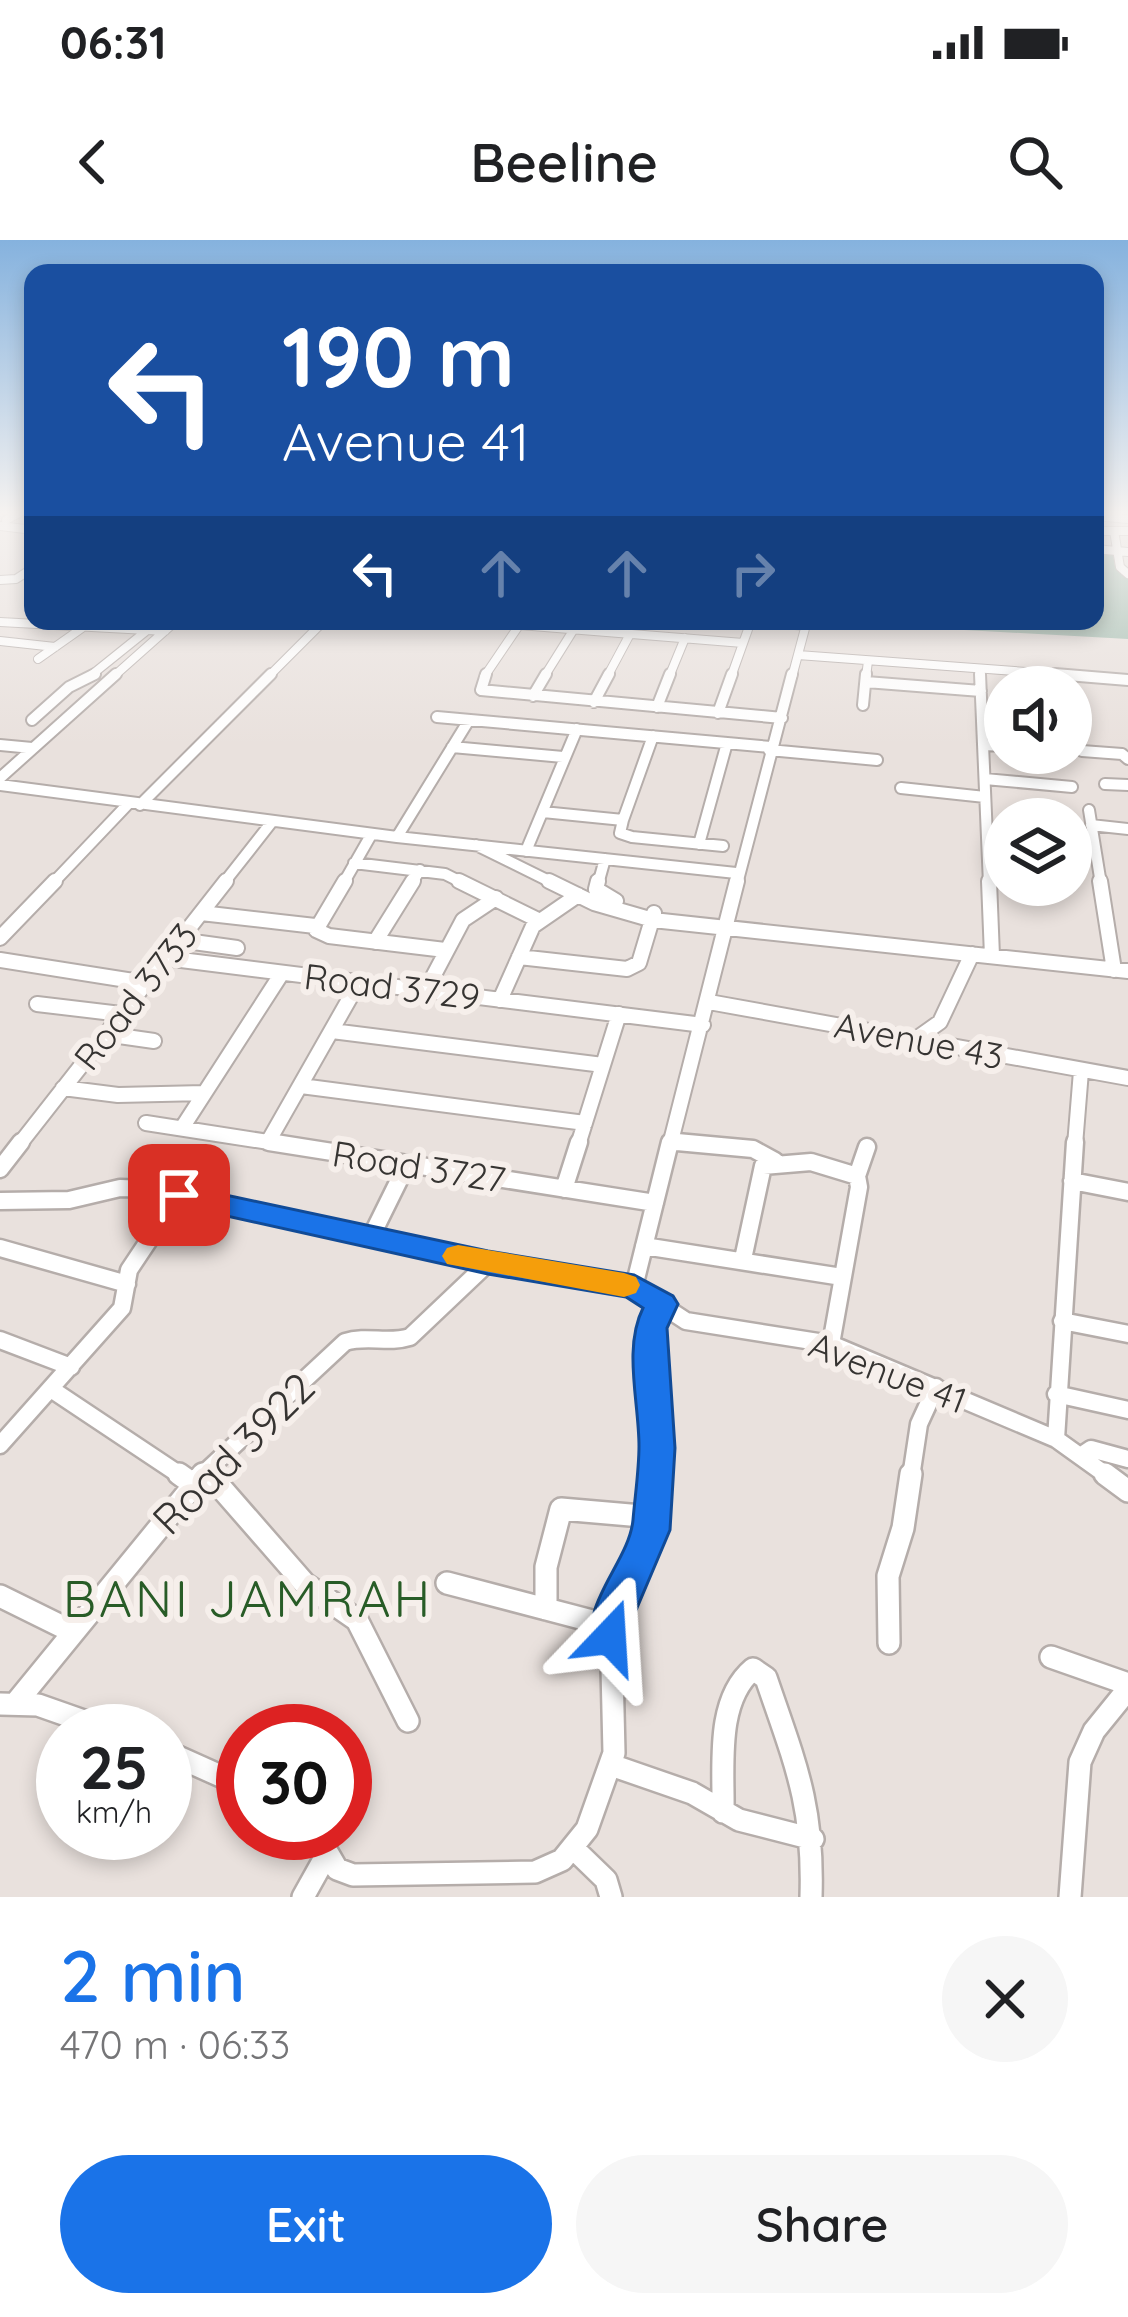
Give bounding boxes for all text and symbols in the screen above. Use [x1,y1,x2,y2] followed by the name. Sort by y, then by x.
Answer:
[60,14,166,70] text: 06:31
[470,128,658,196] text: Beeline
[60,129,126,195] icon: back
[1002,129,1068,195] icon: search
[282,303,515,408] text: 190 m
[84,312,240,468] icon: left
[282,407,529,475] text: Avenue 41
[342,540,408,606] icon: left
[468,540,534,606] icon: ahead
[594,540,660,606] icon: ahead
[720,540,786,606] icon: right
[984,666,1092,906] map controls
[984,666,1092,774] button: sound
[984,798,1092,906] button: layers
[64,914,206,1078] street label: Road 3733
[302,953,482,1019] street label: Road 3729
[831,1002,1007,1078] street label: Avenue 43
[329,1130,509,1202] street label: Road 3727
[128,1144,230,1246] pin
[146,1162,212,1228] icon: arrive
[803,1321,973,1423] street label: Avenue 41
[141,1361,325,1545] street label: Road 3922
[63,1566,433,1630] district label: BANI JAMRAH
[547,1574,673,1700] position arrow
[216,1704,372,1860] speed limit sign: 30
[80,1729,148,1804] text: 25
[76,1793,152,1831] text: km/h
[60,1930,246,2020] text: 2 min
[942,1936,1068,2062] button: close
[60,2020,290,2069] text: 470 m · 06:33
[60,2155,552,2293] button: Exit
[576,2155,1068,2293] button: Share

